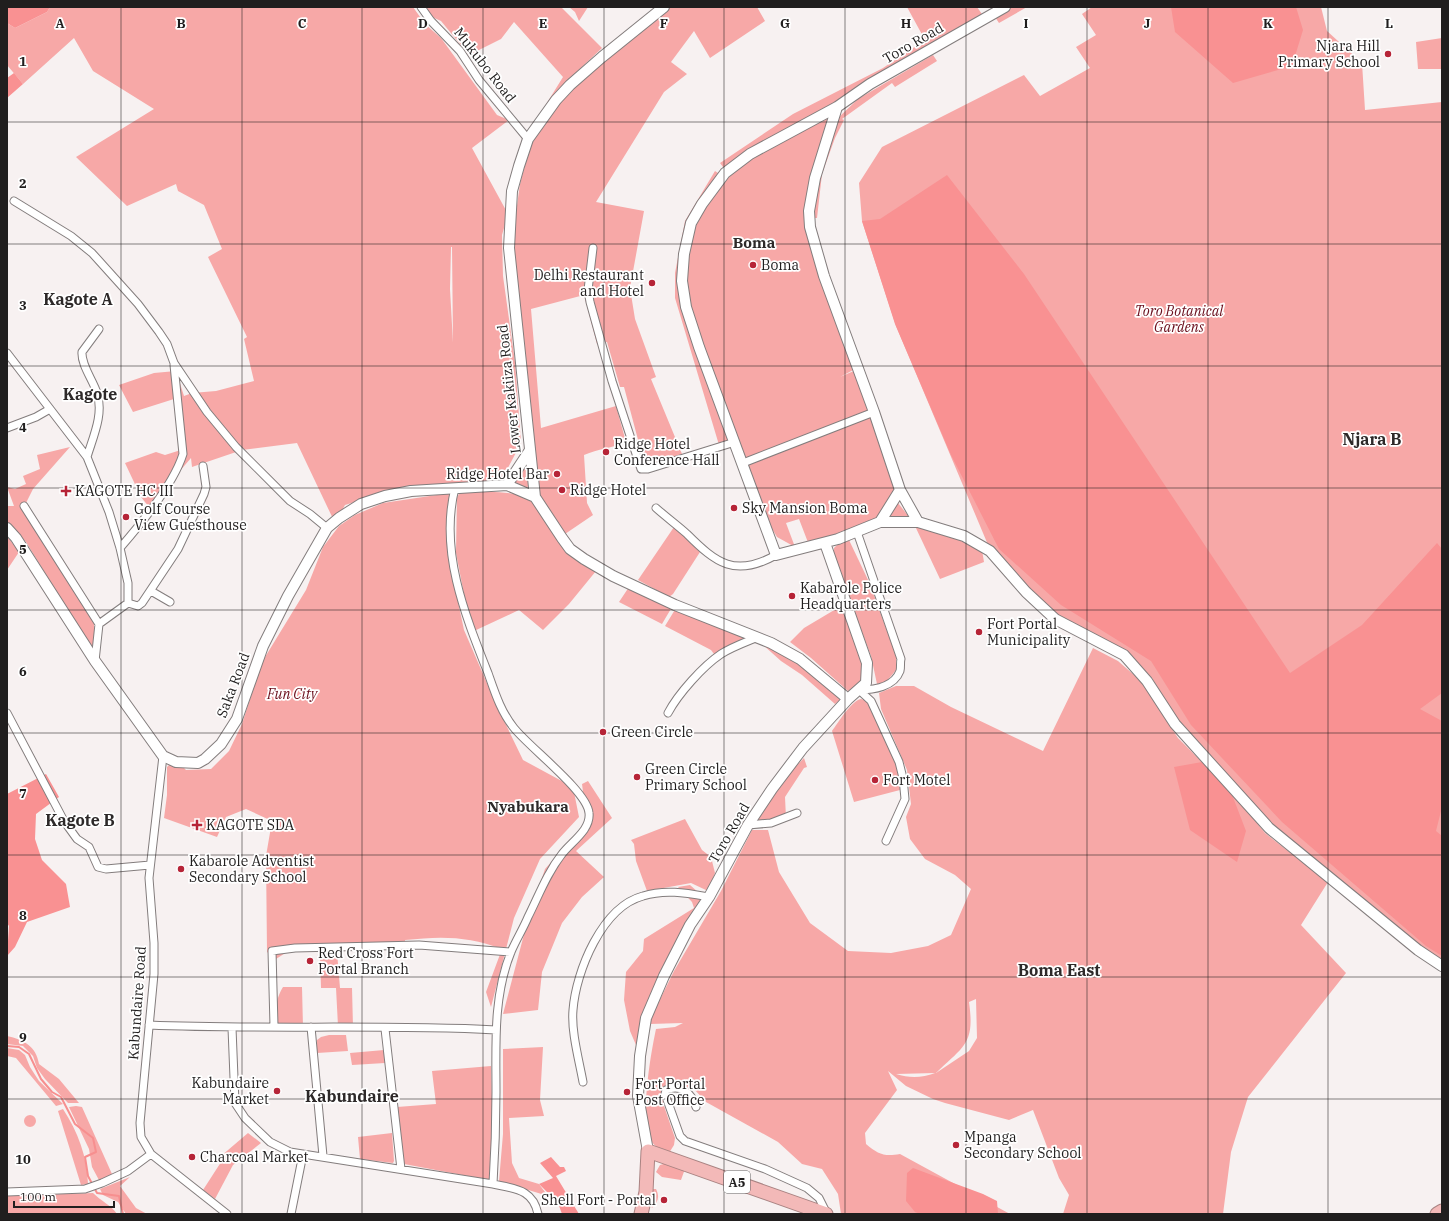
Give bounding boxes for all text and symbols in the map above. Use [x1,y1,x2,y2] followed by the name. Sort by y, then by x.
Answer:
[55,15,65,32] text: A
[176,15,186,32] text: B
[298,15,307,32] text: C
[418,15,428,32] text: D
[539,15,547,32] text: E
[660,15,668,32] text: F
[780,15,790,32] text: G
[901,15,912,32] text: H
[1024,15,1029,32] text: I
[1144,15,1151,32] text: J
[1263,15,1273,32] text: K
[1385,15,1393,32] text: L
[879,18,947,68] street label: Toro Road
[450,24,520,107] street label: Mukubo Road
[1278,37,1380,71] place label: Njara Hill Primary School
[1383,49,1393,59] marker: Njara Hill Primary School
[19,53,27,70] text: 1
[19,175,27,192] text: 2
[733,233,776,252] district label: Boma
[761,256,800,274] place label: Boma
[748,260,758,270] marker: Boma
[534,266,644,300] place label: Delhi Restaurant and Hotel
[647,278,657,288] marker: Delhi Restaurant and Hotel
[43,289,113,309] district label: Kagote A
[19,297,27,314] text: 3
[1135,302,1224,336] park label: Toro Botanical Gardens
[493,323,525,454] street label: Lower Kakiiza Road
[63,384,117,404] district label: Kagote
[19,419,27,436] text: 4
[1343,429,1401,449] district label: Njara B
[614,435,720,469] place label: Ridge Hotel Conference Hall
[601,447,611,457] marker: Ridge Hotel Conference Hall
[446,465,550,483] place label: Ridge Hotel Bar
[552,469,562,479] marker: Ridge Hotel Bar
[570,481,646,499] place label: Ridge Hotel
[75,482,174,500] place label: KAGOTE HC III
[60,485,72,497] marker: KAGOTE HC III
[557,485,567,495] marker: Ridge Hotel
[742,499,868,517] place label: Sky Mansion Boma
[134,500,247,534] place label: Golf Course View Guesthouse
[729,503,739,513] marker: Sky Mansion Boma
[121,512,131,522] marker: Golf Course View Guesthouse
[19,541,27,558] text: 5
[800,579,902,613] place label: Kabarole Police Headquarters
[787,591,797,601] marker: Kabarole Police Headquarters
[987,615,1071,649] place label: Fort Portal Municipality
[974,627,984,637] marker: Fort Portal Municipality
[212,649,254,720] street label: Saka Road
[19,663,27,680] text: 6
[266,685,319,703] park label: Fun City
[611,723,693,741] place label: Green Circle
[598,727,608,737] marker: Green Circle
[645,760,747,794] place label: Green Circle Primary School
[883,771,950,789] place label: Fort Motel
[632,772,642,782] marker: Green Circle Primary School
[870,775,880,785] marker: Fort Motel
[19,785,27,802] text: 7
[487,797,569,816] district label: Nyabukara
[704,799,754,867] street label: Toro Road
[45,810,115,830] district label: Kagote B
[206,816,295,834] place label: KAGOTE SDA
[191,819,203,831] marker: KAGOTE SDA
[189,852,314,886] place label: Kabarole Adventist Secondary School
[176,864,186,874] marker: Kabarole Adventist Secondary School
[19,907,27,924] text: 8
[318,944,414,978] place label: Red Cross Fort Portal Branch
[124,945,150,1061] street label: Kabundaire Road
[305,956,315,966] marker: Red Cross Fort Portal Branch
[1018,960,1100,980] district label: Boma East
[19,1029,27,1046] text: 9
[192,1074,269,1108] place label: Kabundaire Market
[635,1075,705,1109] place label: Fort Portal Post Office
[272,1086,282,1096] marker: Kabundaire Market
[305,1086,399,1106] district label: Kabundaire
[622,1087,632,1097] marker: Fort Portal Post Office
[964,1128,1082,1162] place label: Mpanga Secondary School
[951,1140,961,1150] marker: Mpanga Secondary School
[200,1148,308,1166] place label: Charcoal Market
[15,1151,31,1168] text: 10
[187,1152,197,1162] marker: Charcoal Market
[724,1171,750,1193] road number: A5
[14,1183,114,1209] scale bar
[20,1189,56,1204] text: 100 m
[541,1191,656,1209] place label: Shell Fort - Portal
[659,1195,669,1205] marker: Shell Fort - Portal

